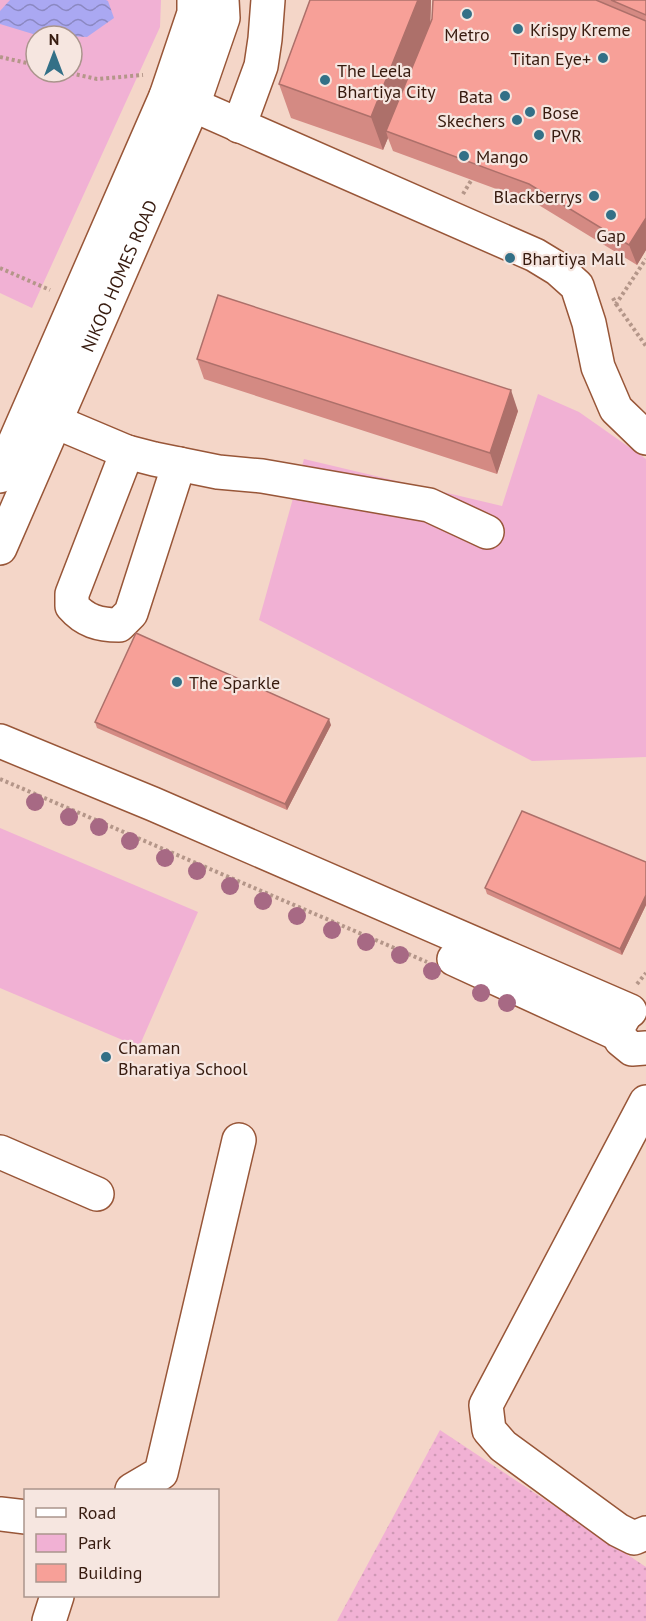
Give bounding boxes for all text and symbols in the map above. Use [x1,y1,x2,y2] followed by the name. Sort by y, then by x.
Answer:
[460,7,474,21] marker: Metro
[530,18,631,41] place label: Krispy Kreme
[511,22,525,36] marker: Krispy Kreme
[444,23,490,46] place label: Metro
[24,24,84,84] north arrow
[49,29,59,49] text: N
[510,47,591,70] place label: Titan Eye+
[596,51,610,65] marker: Titan Eye+
[337,59,436,103] place label: The Leela Bhartiya City
[318,73,332,87] marker: The Leela Bhartiya City
[459,85,493,108] place label: Bata
[498,89,512,103] marker: Bata
[542,101,579,124] place label: Bose
[523,105,537,119] marker: Bose
[437,109,505,132] place label: Skechers
[510,113,524,127] marker: Skechers
[551,124,582,147] place label: PVR
[532,128,546,142] marker: PVR
[476,145,528,168] place label: Mango
[457,149,471,163] marker: Mango
[493,185,582,208] place label: Blackberrys
[587,189,601,203] marker: Blackberrys
[75,196,162,355] street label: NIKOO HOMES ROAD
[604,208,618,222] marker: Gap
[596,224,626,247] place label: Gap
[522,247,625,270] place label: Bhartiya Mall
[503,251,517,265] marker: Bhartiya Mall
[189,671,280,694] place label: The Sparkle
[170,675,184,689] marker: The Sparkle
[118,1036,248,1080] place label: Chaman Bharatiya School
[99,1050,113,1064] marker: Chaman Bharatiya School
[24,1489,219,1597] legend
[78,1501,116,1524] text: Road
[78,1531,111,1554] text: Park
[78,1561,142,1584] text: Building

